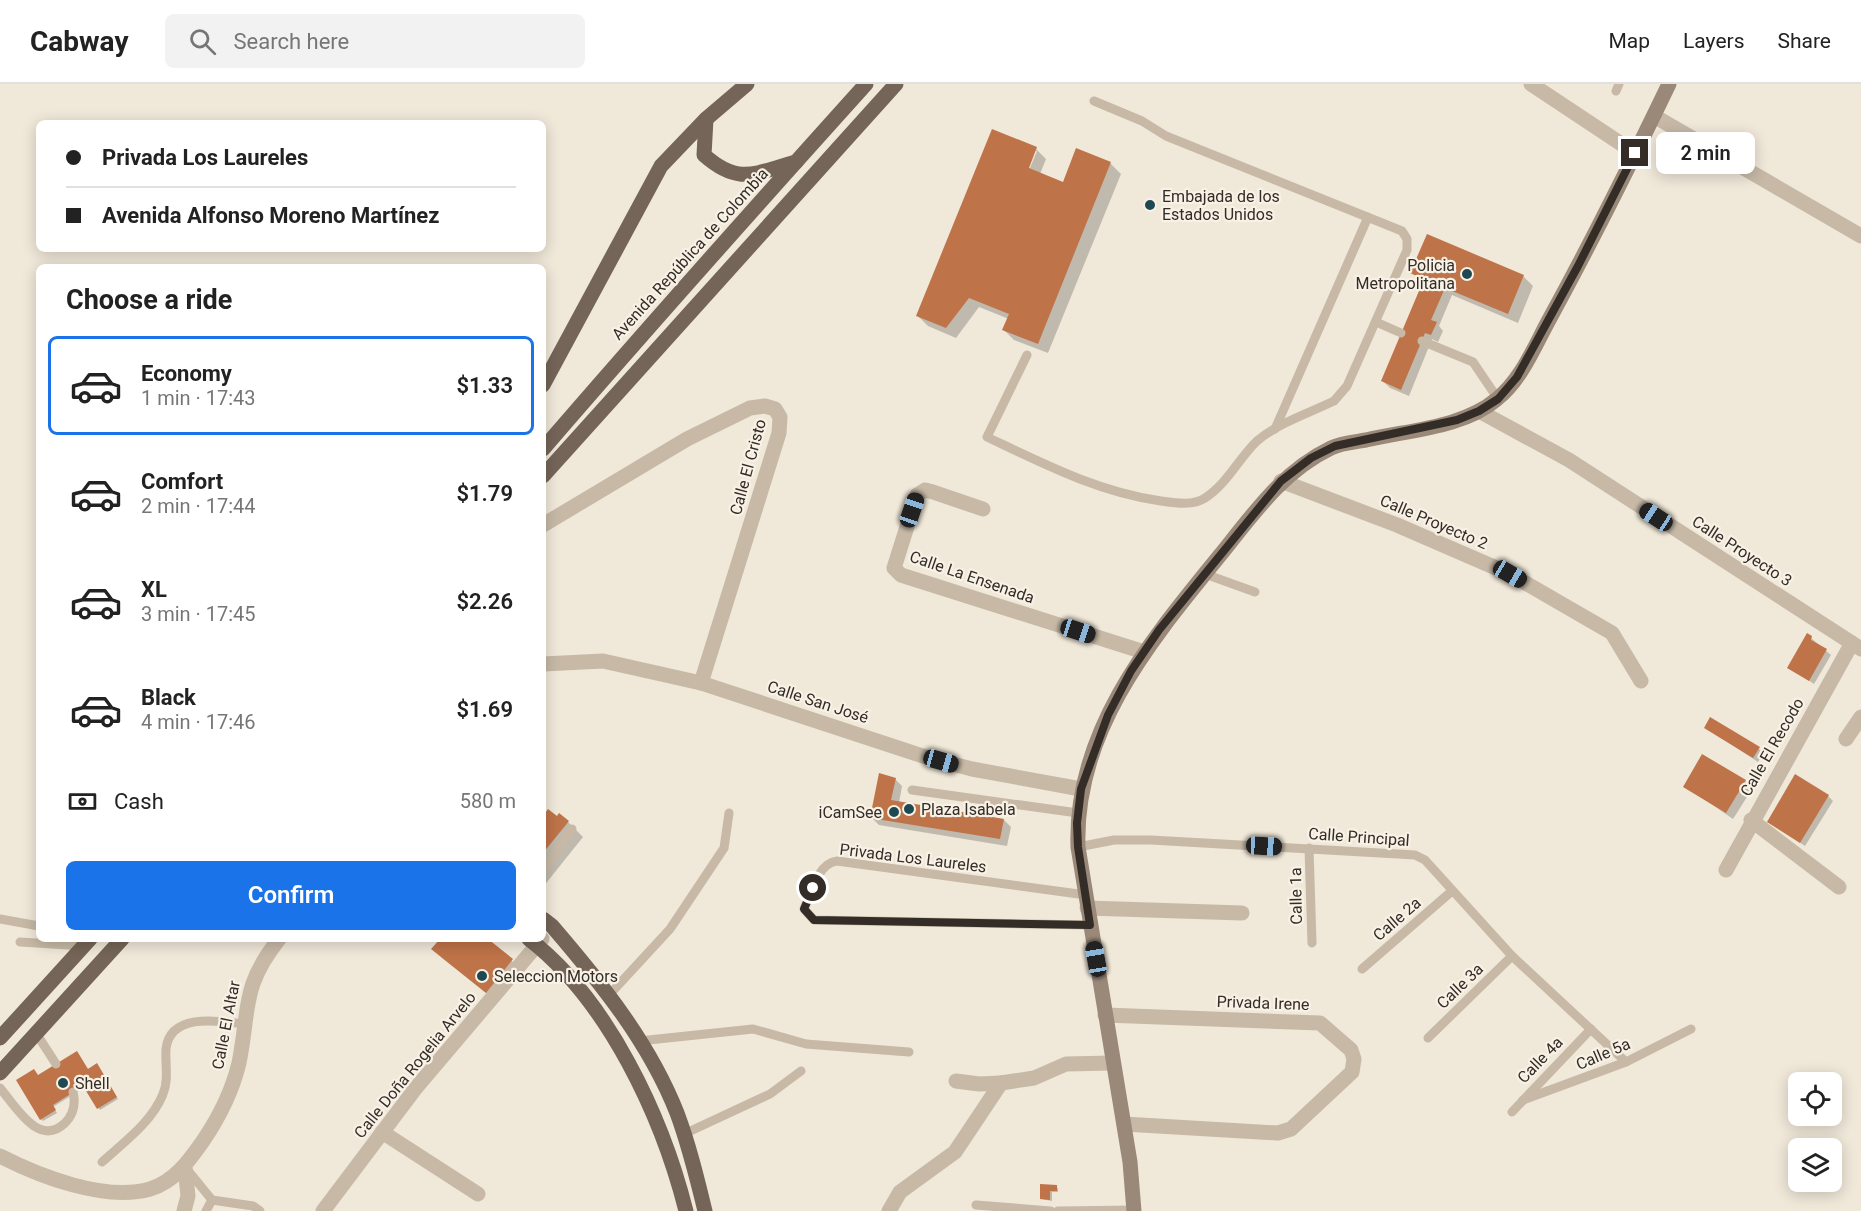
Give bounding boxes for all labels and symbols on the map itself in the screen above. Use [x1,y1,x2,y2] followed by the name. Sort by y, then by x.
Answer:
[1656,132,1755,174] callout: 2 min
[1621,139,1648,166] route end
[608,164,772,344] street label: Avenida República de Colombia
[1162,187,1280,224] place label: Embajada de los Estados Unidos
[1143,198,1157,212] marker: Embajada de los Estados Unidos
[1356,256,1455,293] place label: Policia Metropolitana
[1460,267,1474,281] marker: Policia Metropolitana
[726,417,770,517] street label: Calle El Cristo
[898,490,926,530] car
[1377,491,1491,553] street label: Calle Proyecto 2
[1636,500,1676,534] car
[1689,512,1795,590] street label: Calle Proyecto 3
[907,547,1037,607] street label: Calle La Ensenada
[1490,557,1530,591] car
[1058,617,1098,645] car
[765,677,871,727] street label: Calle San José
[1736,694,1808,800] street label: Calle El Recodo
[921,747,961,775] car
[921,800,1016,819] place label: Plaza Isabela
[902,802,916,816] marker: Plaza Isabela
[818,803,882,822] place label: iCamSee
[887,805,901,819] marker: iCamSee
[1308,824,1410,850] street label: Calle Principal
[1246,836,1282,856] car
[838,840,988,876] street label: Privada Los Laureles
[1286,867,1306,925] street label: Calle 1a
[799,874,826,901] route start
[1369,893,1425,945] street label: Calle 2a
[1084,940,1108,978] car
[1433,959,1487,1013] street label: Calle 3a
[494,967,618,986] place label: Seleccion Motors
[475,969,489,983] marker: Seleccion Motors
[208,978,244,1071] street label: Calle El Altar
[350,988,480,1142] street label: Calle Doña Rogelia Arvelo
[1216,992,1310,1014] street label: Privada Irene
[1513,1033,1567,1087] street label: Calle 4a
[1573,1034,1633,1074] street label: Calle 5a
[75,1074,110,1093] place label: Shell
[56,1076,70,1090] marker: Shell

